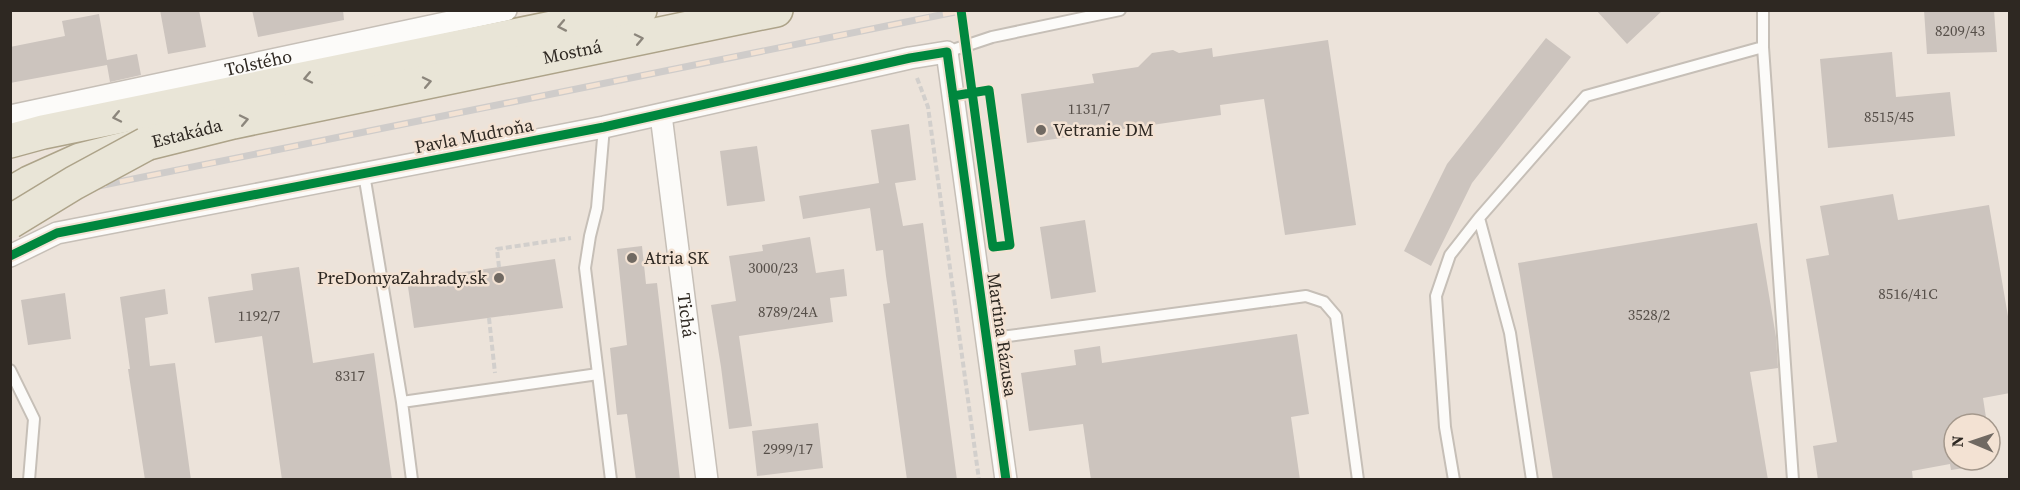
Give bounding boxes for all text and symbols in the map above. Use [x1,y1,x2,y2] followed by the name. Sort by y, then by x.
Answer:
[558,19,568,32] one-way arrow
[1935,20,1985,41] house number: 8209/43
[541,33,605,70] street label: Mostná
[633,33,643,46] one-way arrow
[222,43,294,82] street label: Tolstého
[303,71,313,84] one-way arrow
[422,76,432,89] one-way arrow
[1068,98,1110,119] house number: 1131/7
[1864,106,1914,127] house number: 8515/45
[112,110,122,123] one-way arrow
[149,112,225,154] street label: Estakáda
[412,112,536,159] street label: Pavla Mudroňa
[239,114,249,127] one-way arrow
[1053,117,1154,142] place label: Vetranie DM
[1034,123,1048,137] marker: Vetranie DM
[644,245,709,270] place label: Atria SK
[625,251,639,265] marker: Atria SK
[748,257,798,278] house number: 3000/23
[317,265,487,290] place label: PreDomyaZahrady.sk
[492,271,506,285] marker: PreDomyaZahrady.sk
[981,271,1024,399] street label: Martina Rázusa
[1878,283,1938,304] house number: 8516/41C
[672,292,702,340] street label: Tichá
[758,301,818,322] house number: 8789/24A
[1628,304,1670,325] house number: 3528/2
[238,305,280,326] house number: 1192/7
[335,365,365,386] house number: 8317
[1942,412,2002,472] north arrow
[1946,435,1968,448] text: N
[763,438,813,459] house number: 2999/17

